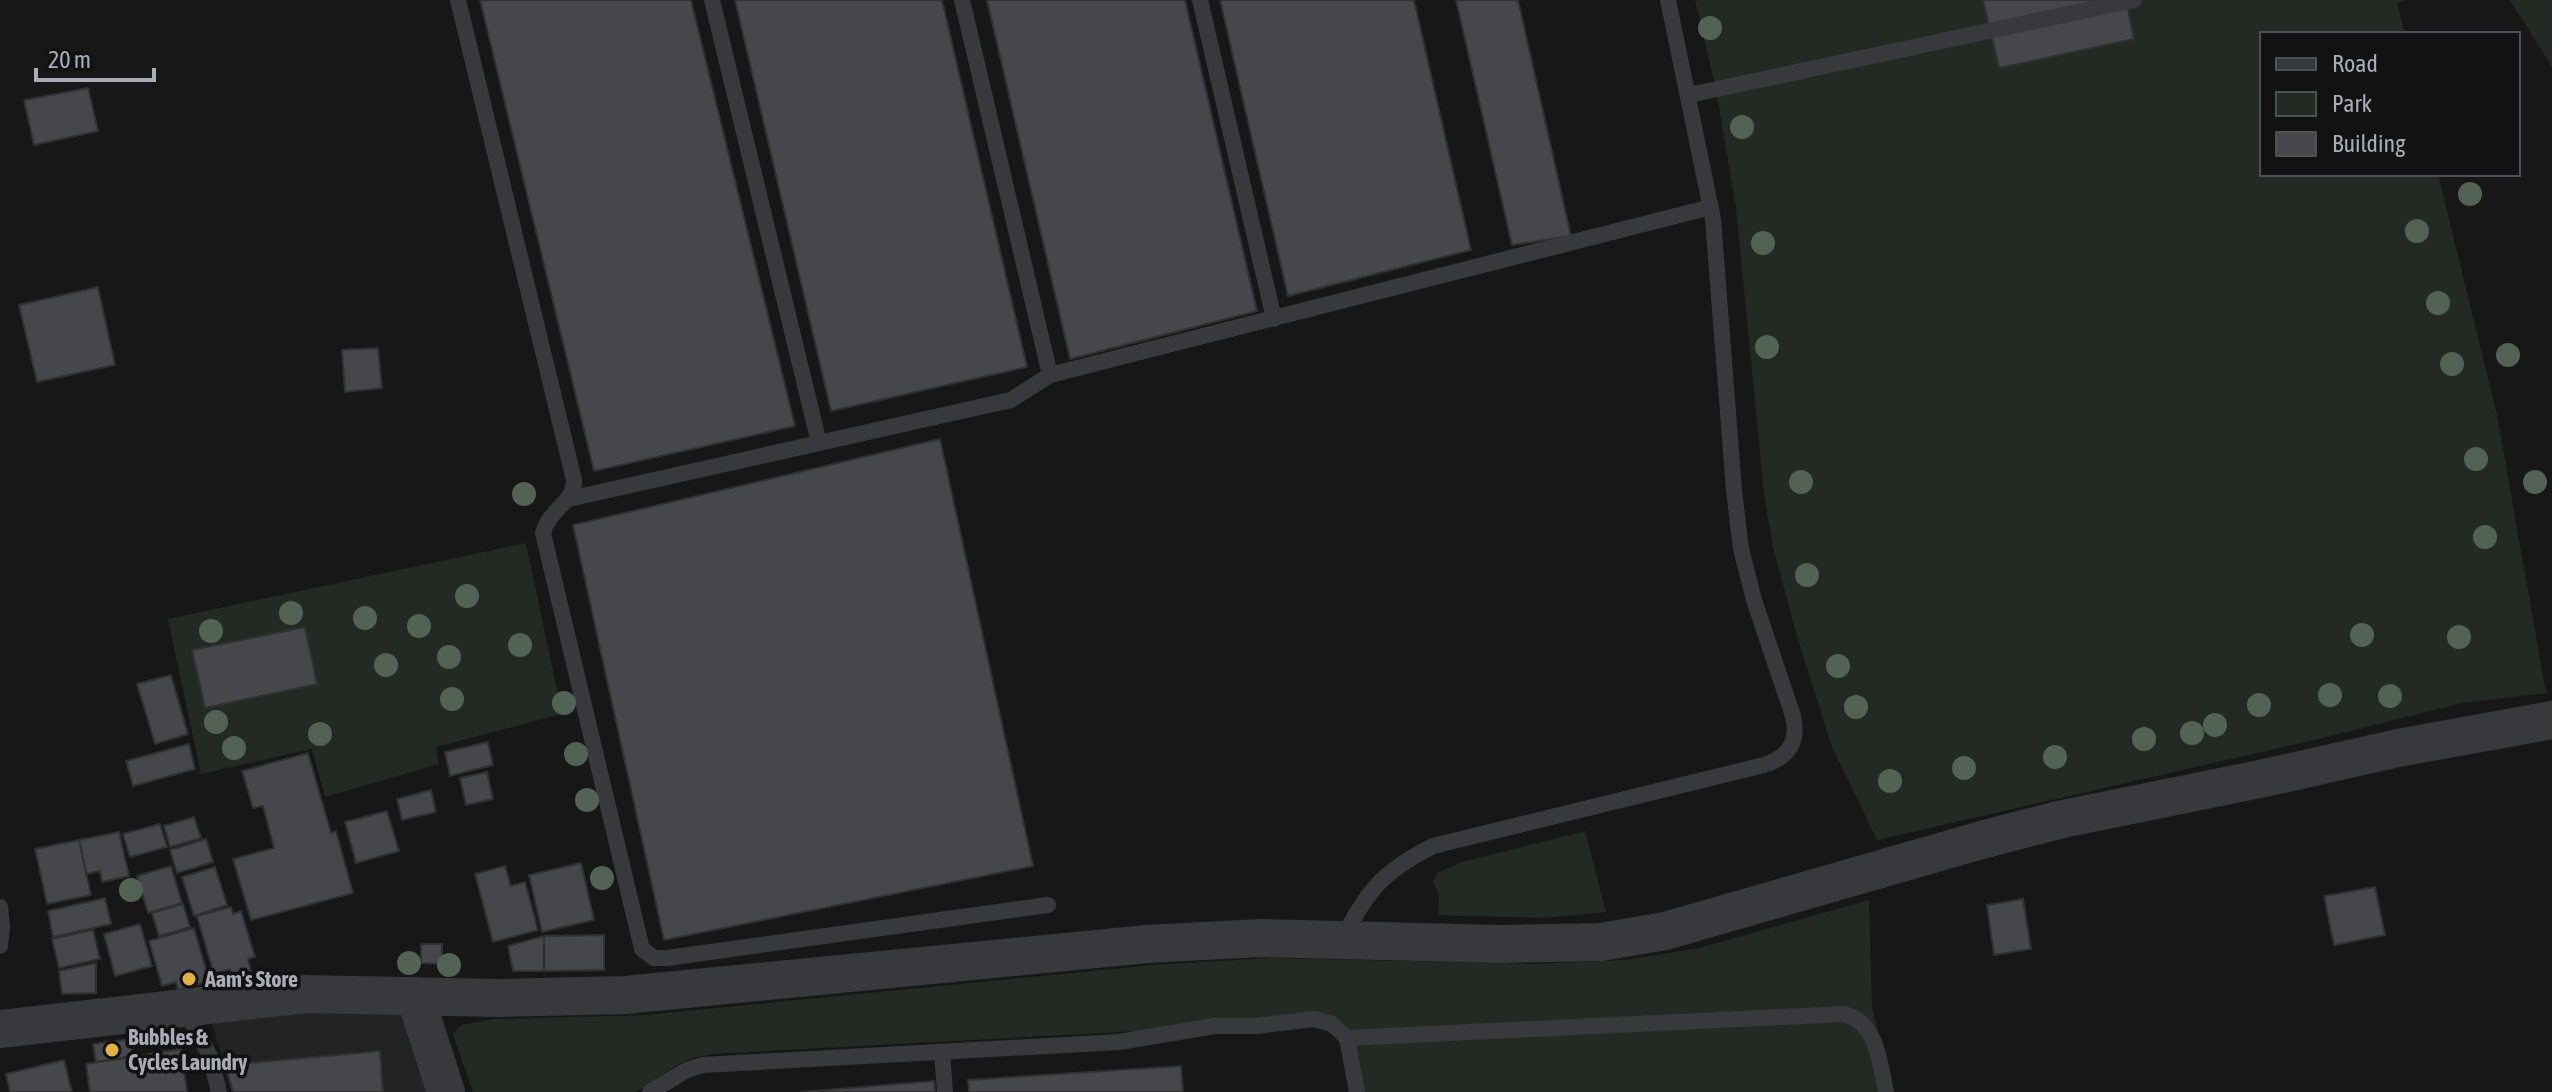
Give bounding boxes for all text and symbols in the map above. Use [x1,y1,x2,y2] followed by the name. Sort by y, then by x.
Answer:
[36,32,154,82] scale bar
[2260,32,2520,176] legend
[48,46,91,73] text: 20 m
[2332,50,2378,77] text: Road
[2332,90,2373,117] text: Park
[2332,130,2406,157] text: Building
[204,966,298,992] place label: Aam's Store
[180,970,198,988] marker: Aam's Store
[128,1024,247,1075] place label: Bubbles & Cycles Laundry
[103,1041,121,1059] marker: Bubbles & Cycles Laundry

